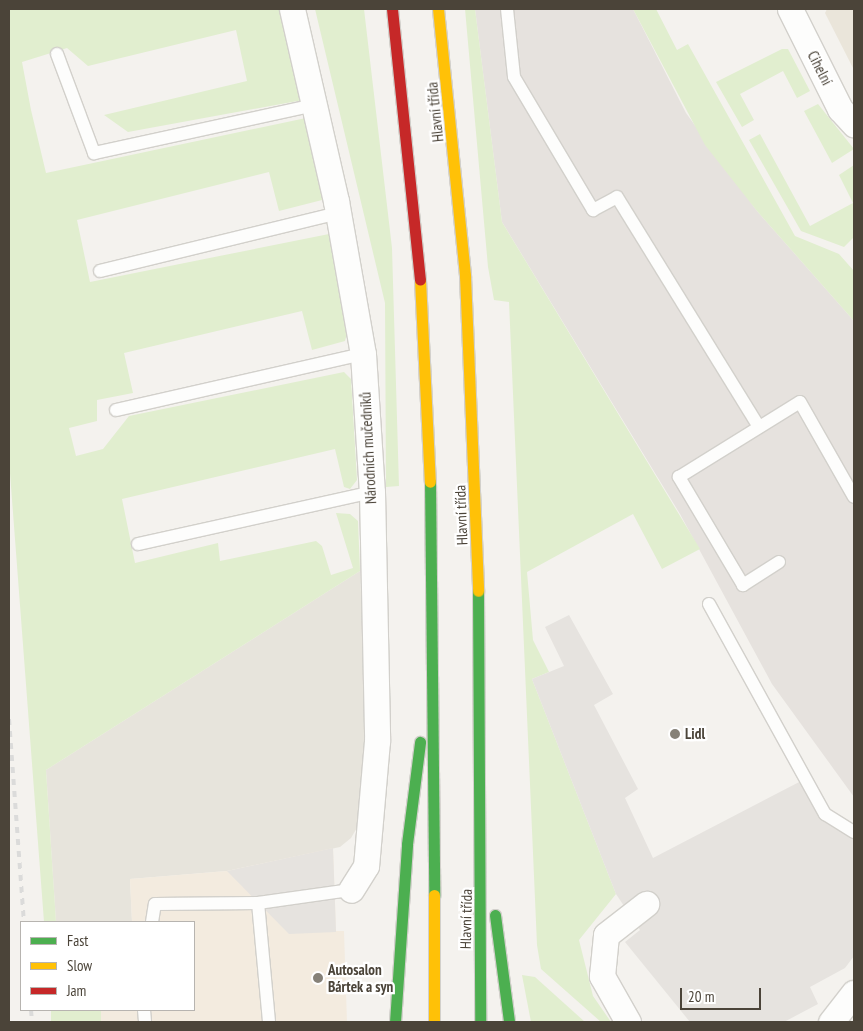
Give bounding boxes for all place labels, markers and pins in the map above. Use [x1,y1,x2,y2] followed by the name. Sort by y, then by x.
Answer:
[685,725,705,743] place label: Lidl
[669,728,681,740] marker: Lidl
[328,960,394,995] place label: Autosalon Bártek a syn
[312,972,324,984] marker: Autosalon Bártek a syn

